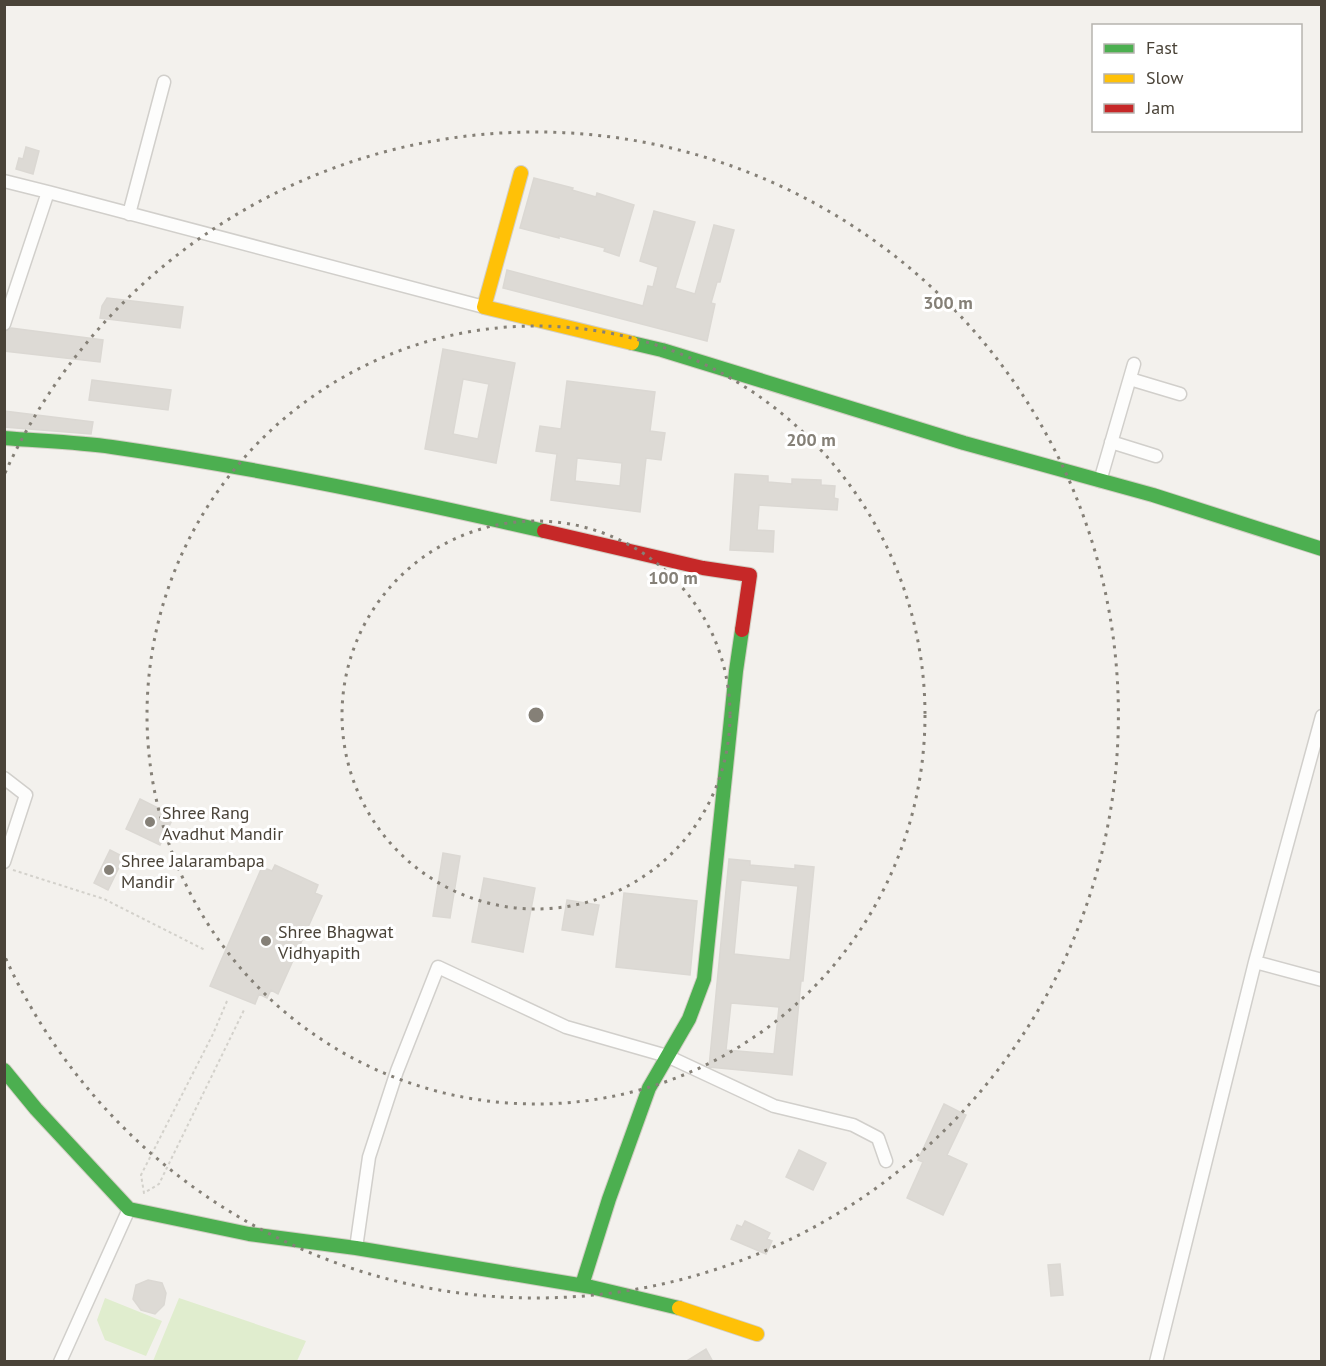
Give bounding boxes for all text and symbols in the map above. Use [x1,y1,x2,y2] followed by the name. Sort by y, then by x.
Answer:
[1092,24,1302,132] legend
[1146,36,1178,59] text: Fast
[1146,66,1184,89] text: Slow
[1145,96,1175,119] text: Jam
[923,291,973,314] text: 300 m
[786,428,836,451] text: 200 m
[648,566,698,589] text: 100 m
[526,705,546,725] centre of rings
[162,801,283,845] place label: Shree Rang Avadhut Mandir
[143,815,157,829] marker: Shree Rang Avadhut Mandir
[121,849,265,893] place label: Shree Jalarambapa Mandir
[102,863,116,877] marker: Shree Jalarambapa Mandir
[277,920,394,964] place label: Shree Bhagwat Vidhyapith
[259,934,273,948] marker: Shree Bhagwat Vidhyapith

